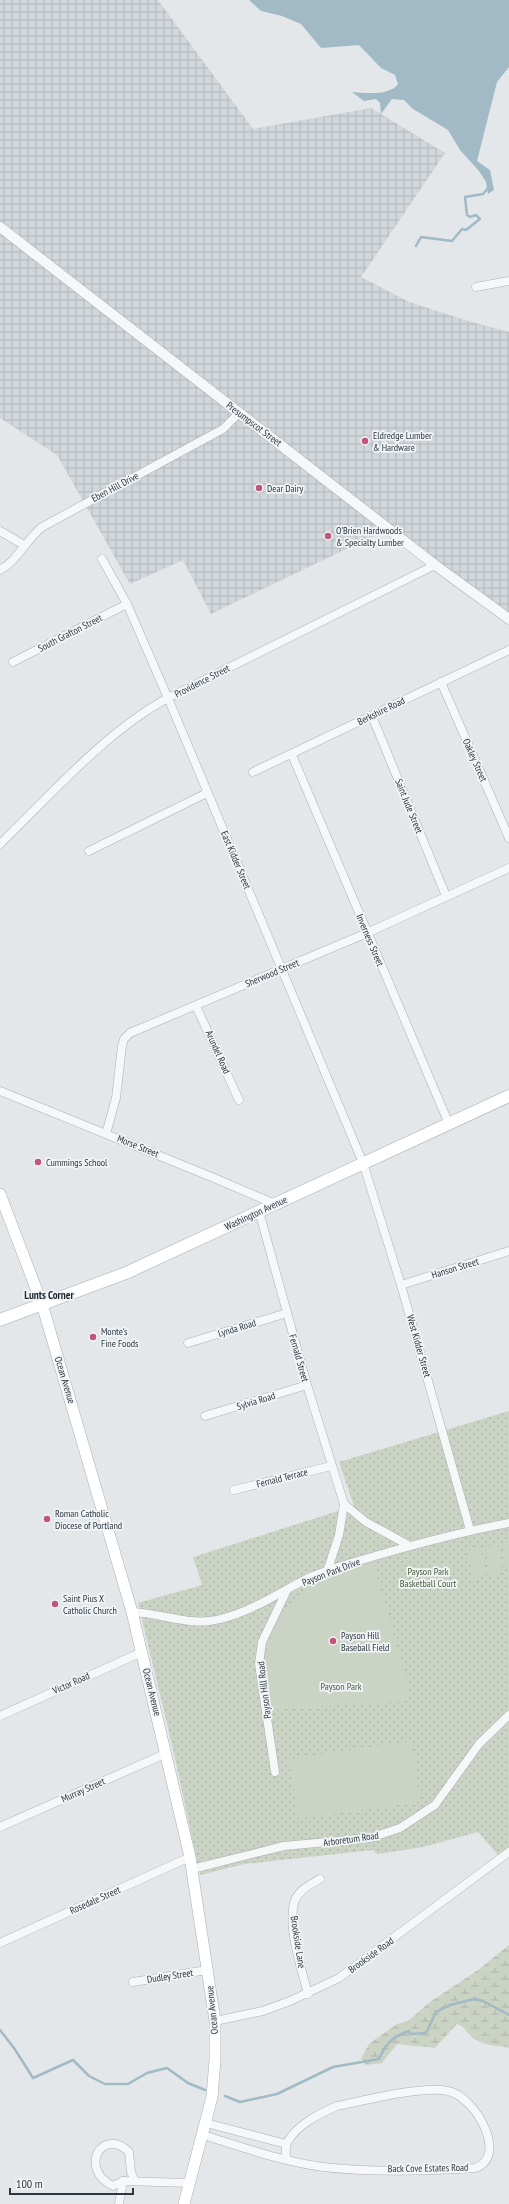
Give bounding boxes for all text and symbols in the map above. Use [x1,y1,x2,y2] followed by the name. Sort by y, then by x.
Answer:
[224,399,285,449] street label: Presumpscot Street
[373,429,432,454] place label: Eldredge Lumber & Hardware
[360,436,370,446] marker: Eldredge Lumber & Hardware
[89,469,141,505] street label: Eben Hill Drive
[267,482,303,495] place label: Dear Dairy
[254,483,264,493] marker: Dear Dairy
[336,524,404,549] place label: O'Brien Hardwoods & Specialty Lumber
[323,531,333,541] marker: O'Brien Hardwoods & Specialty Lumber
[36,611,105,655] street label: South Grafton Street
[172,661,232,701] street label: Providence Street
[355,694,407,728] street label: Berkshire Road
[460,736,490,784] street label: Oakley Street
[392,777,426,835] street label: Saint Jude Street
[218,829,254,891] street label: East Kidder Street
[353,912,387,968] street label: Inverness Street
[243,956,301,990] street label: Sherwood Street
[203,1028,233,1076] street label: Arundel Road
[115,1132,161,1160] street label: Morse Street
[46,1156,108,1169] place label: Cummings School
[33,1157,43,1167] marker: Cummings School
[223,1193,289,1233] street label: Washington Avenue
[430,1255,480,1281] street label: Hanson Street
[24,1288,74,1302] district label: Lunts Corner
[404,1313,434,1379] street label: West Kidder Street
[216,1316,258,1340] street label: Lynda Road
[101,1325,139,1350] place label: Monte's Fine Foods
[88,1332,98,1342] marker: Monte's Fine Foods
[286,1333,312,1384] street label: Fernald Street
[52,1355,78,1405] street label: Ocean Avenue
[235,1389,277,1413] street label: Sylvia Road
[255,1465,309,1491] street label: Fernald Terrace
[55,1507,122,1532] place label: Roman Catholic Diocese of Portland
[42,1514,52,1524] marker: Roman Catholic Diocese of Portland
[300,1555,362,1589] street label: Payson Park Drive
[400,1565,457,1590] park label: Payson Park Basketball Court
[63,1592,117,1617] place label: Saint Pius X Catholic Church
[50,1599,60,1609] marker: Saint Pius X Catholic Church
[341,1629,389,1654] place label: Payson Hill Baseball Field
[328,1636,338,1646] marker: Payson Hill Baseball Field
[254,1661,274,1719] street label: Payson Hill Road
[140,1667,164,1717] street label: Ocean Avenue
[50,1669,92,1697] street label: Victor Road
[320,1680,362,1693] park label: Payson Park
[59,1775,107,1805] street label: Murray Street
[322,1829,380,1849] street label: Arboretum Road
[68,1883,122,1917] street label: Rosedale Street
[287,1915,309,1969] street label: Brookside Lane
[346,1934,396,1976] street label: Brookside Road
[146,1966,194,1986] street label: Dudley Street
[203,1985,221,2035] street label: Ocean Avenue
[388,2161,468,2175] street label: Back Cove Estates Road
[10,2170,133,2196] scale bar
[16,2176,43,2191] text: 100 m

